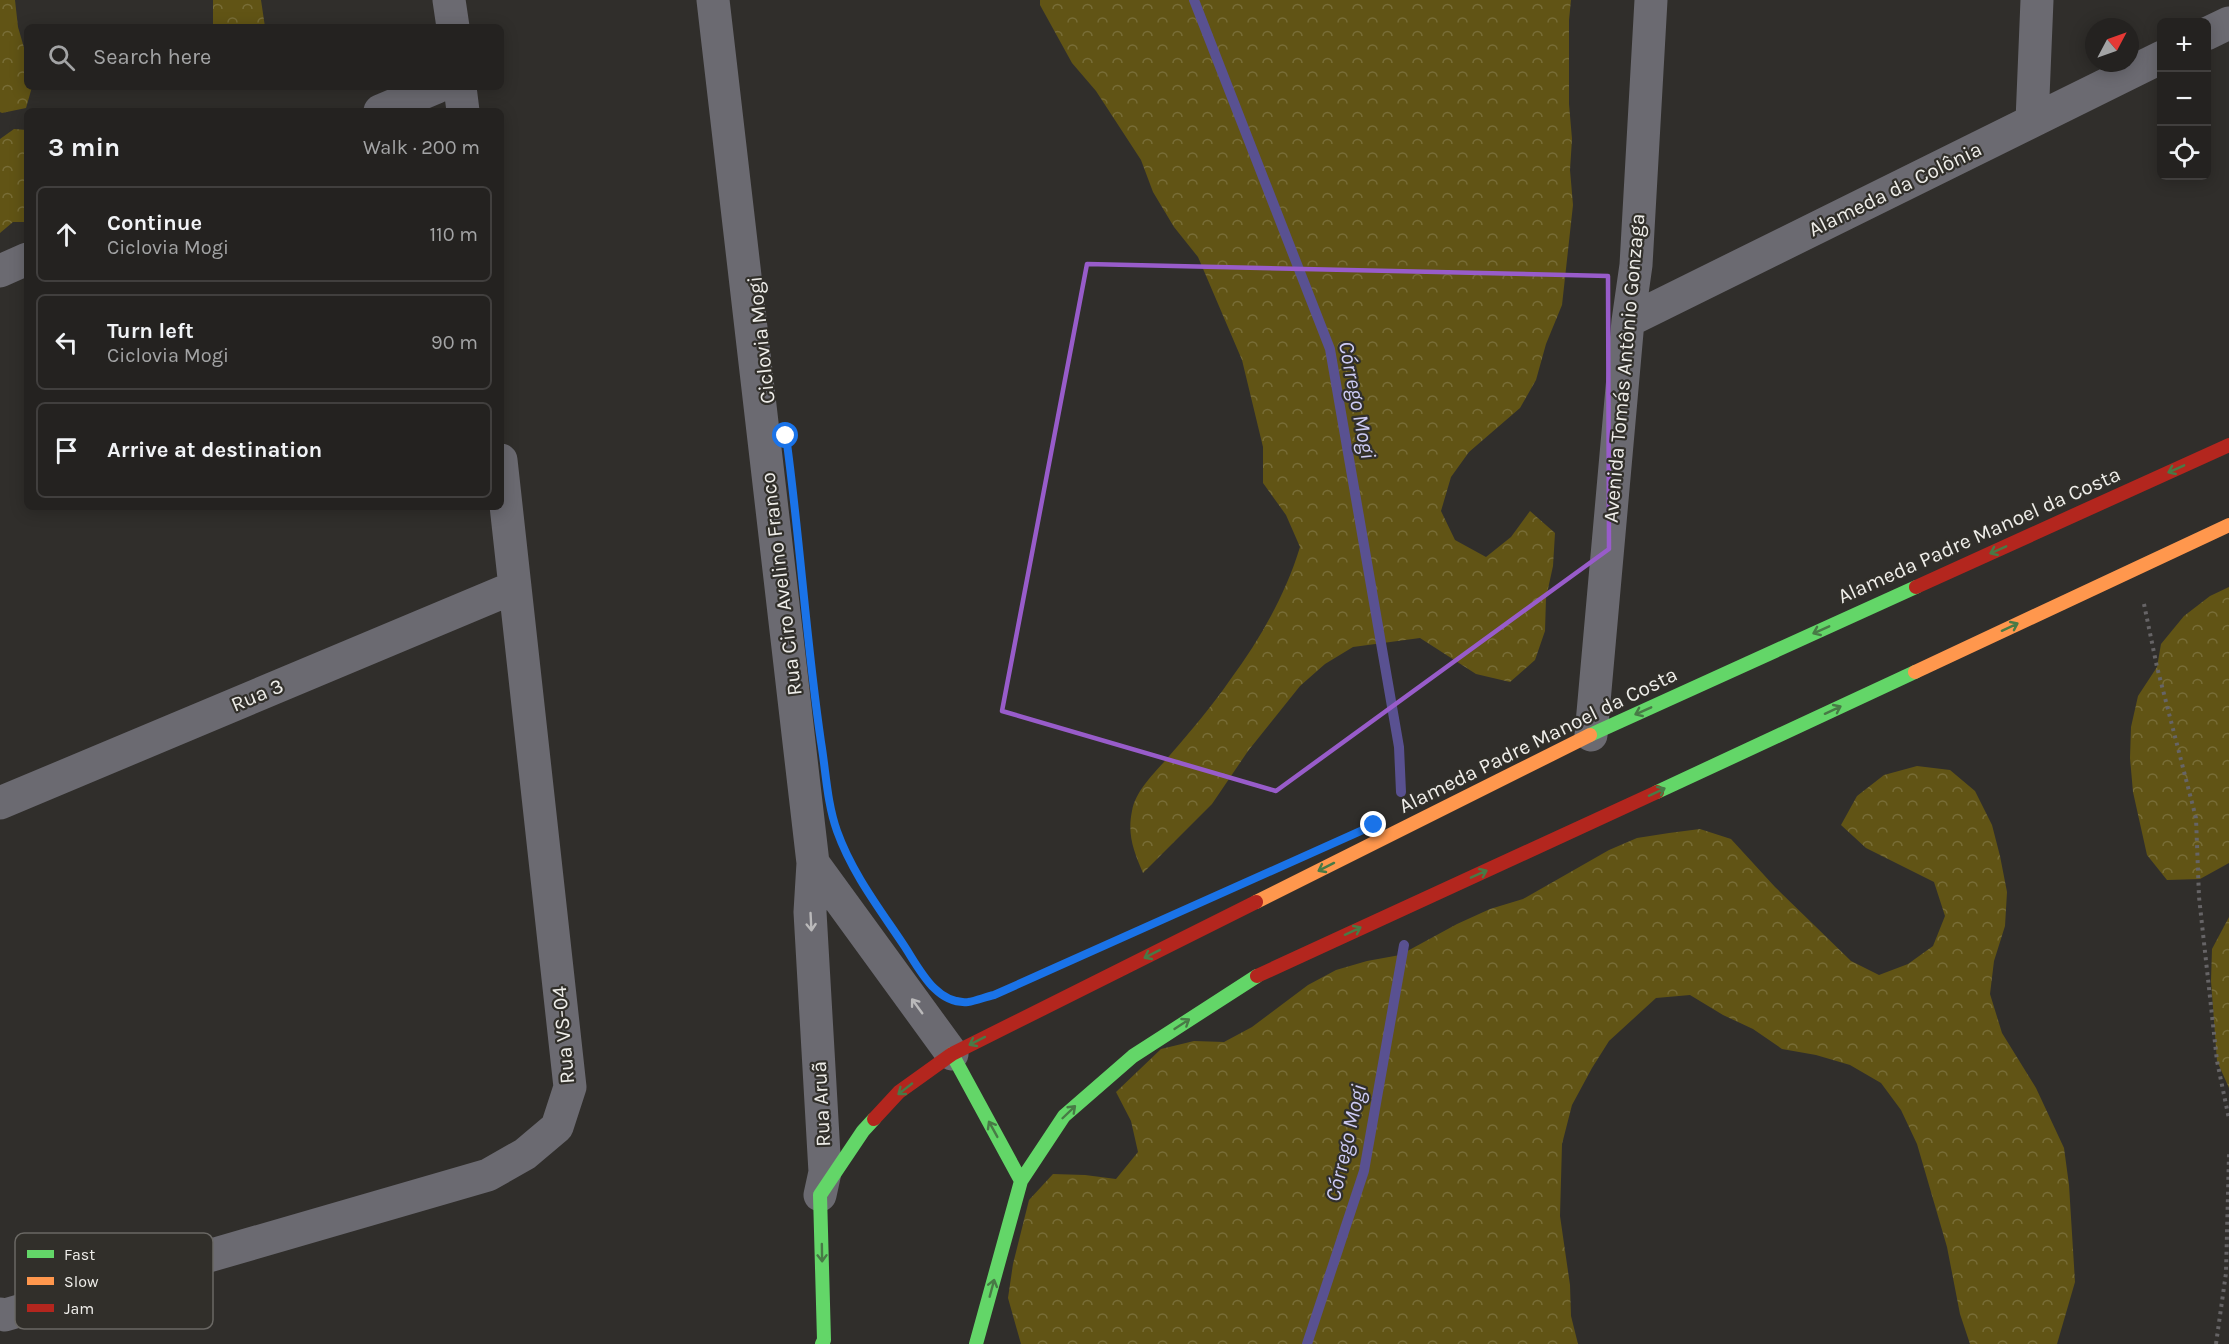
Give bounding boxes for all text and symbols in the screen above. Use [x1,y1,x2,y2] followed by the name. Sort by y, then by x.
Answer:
[2085,18,2139,72] north arrow
[2157,18,2211,180] map controls
[2157,18,2211,72] button: +
[24,24,504,90] search box
[45,41,78,74] icon: search
[93,44,211,70] text: Search here
[2157,72,2211,126] button: −
[2157,126,2211,180] button: locate
[48,132,120,163] text: 3 min
[363,136,480,159] text: Walk · 200 m
[1804,137,1986,241] street label: Alameda da Colônia
[107,210,202,236] text: Continue
[1599,212,1649,524] street label: Avenida Tomás Antônio Gonzaga
[50,218,83,251] icon: ahead
[429,223,478,246] text: 110 m
[107,236,229,259] text: Ciclovia Mogi
[742,275,780,405] street label: Ciclovia Mogi
[107,318,194,344] text: Turn left
[50,326,83,359] icon: left
[431,331,478,354] text: 90 m
[1333,339,1381,461] water label: Córrego Mogi
[107,344,229,367] text: Ciclovia Mogi
[772,422,798,448] route start
[50,434,83,467] icon: arrive
[107,437,322,463] text: Arrive at destination
[1834,462,2124,608] street label: Alameda Padre Manoel da Costa
[2167,464,2185,475] one-way arrow
[755,471,807,697] street label: Rua Ciro Avelino Franco
[1990,544,2008,556] one-way arrow
[2000,621,2018,633] one-way arrow
[1812,625,1830,637] one-way arrow
[1395,662,1681,818] street label: Alameda Padre Manoel da Costa
[227,673,287,717] street label: Rua 3
[1824,703,1842,715] one-way arrow
[1635,706,1653,717] one-way arrow
[1647,786,1665,798] one-way arrow
[1360,811,1386,837] route end
[1318,861,1336,873] one-way arrow
[1470,867,1488,879] one-way arrow
[805,911,816,931] one-way arrow
[1343,925,1361,937] one-way arrow
[1143,948,1161,960] one-way arrow
[547,985,579,1085] street label: Rua VS-04
[911,999,923,1015] one-way arrow
[1173,1018,1190,1030] one-way arrow
[969,1036,987,1047] one-way arrow
[807,1060,835,1148] street label: Rua Aruã
[897,1082,913,1095] one-way arrow
[1320,1082,1372,1204] water label: Córrego Mogi
[1061,1105,1076,1119] one-way arrow
[987,1121,998,1139] one-way arrow
[15,1233,213,1329] legend
[816,1243,827,1263] one-way arrow
[64,1245,95,1264] text: Fast
[64,1272,99,1291] text: Slow
[986,1278,998,1297] one-way arrow
[64,1299,94,1318] text: Jam

